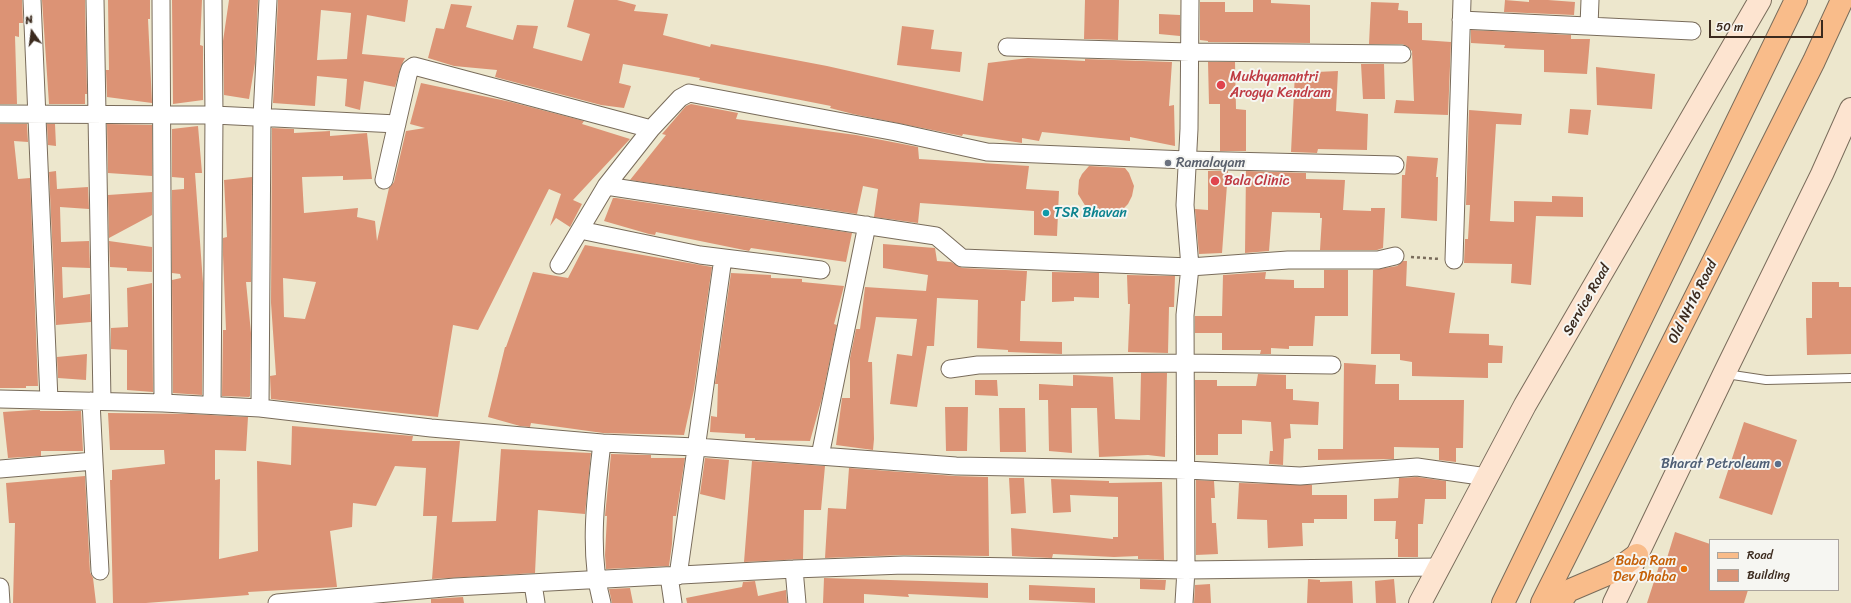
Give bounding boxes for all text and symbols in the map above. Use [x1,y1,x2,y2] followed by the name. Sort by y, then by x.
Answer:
[23,10,35,30] text: N
[12,12,52,52] north arrow
[1711,12,1825,38] scale bar
[1716,16,1743,38] text: 50 m
[1230,69,1331,102] place label: Mukhyamantri Arogya Kendram
[1215,79,1227,91] marker: Mukhyamantri Arogya Kendram
[1176,155,1245,171] place label: Ramalayam
[1163,158,1173,168] marker: Ramalayam
[1224,173,1290,189] place label: Bala Clinic
[1209,175,1221,187] marker: Bala Clinic
[1054,205,1127,221] place label: TSR Bhavan
[1041,208,1051,218] marker: TSR Bhavan
[1665,258,1721,346] street label: Old NH16 Road
[1560,261,1614,339] street label: Service Road
[1661,456,1770,472] place label: Bharat Petroleum
[1773,459,1783,469] marker: Bharat Petroleum
[1709,539,1839,591] legend
[1747,544,1773,566] text: Road
[1613,553,1676,586] place label: Baba Ram Dev Dhaba
[1679,564,1689,574] marker: Baba Ram Dev Dhaba
[1747,564,1790,586] text: Building

